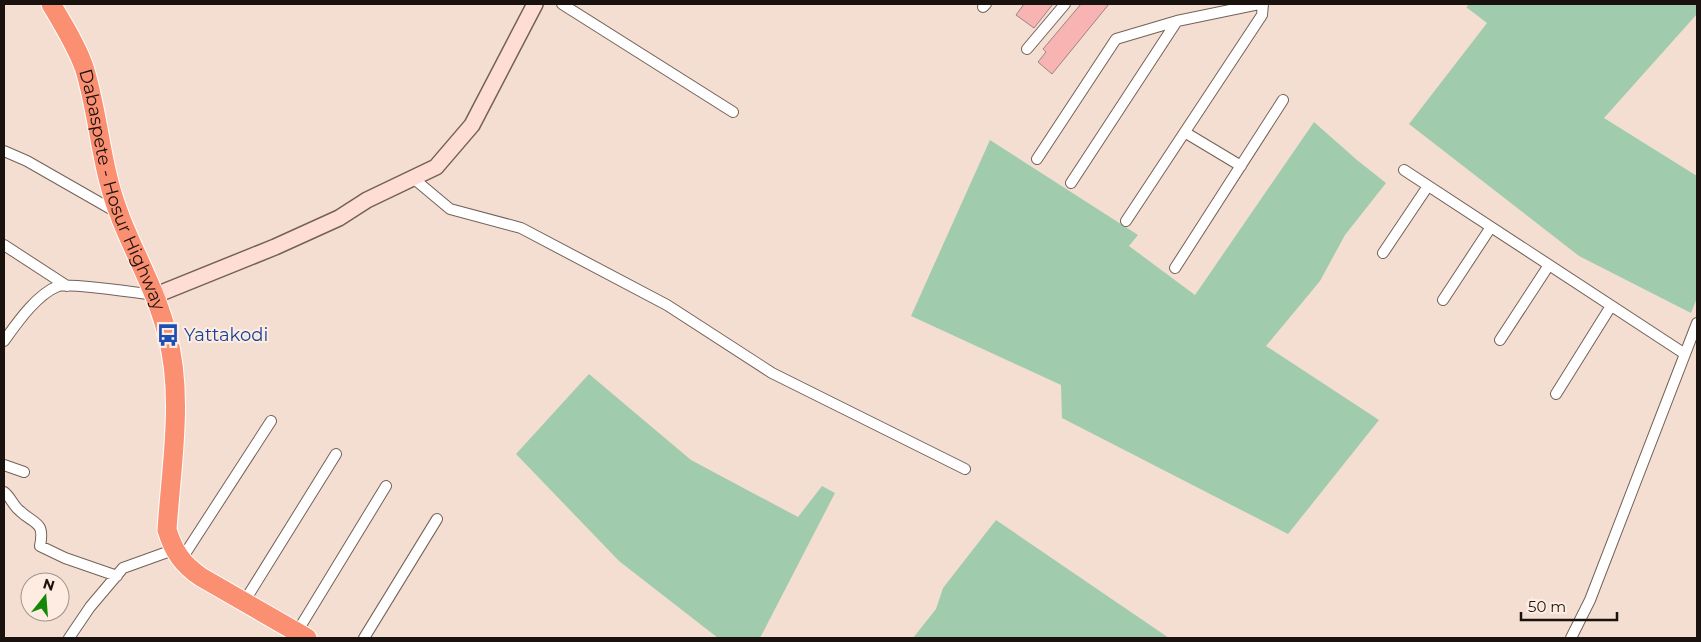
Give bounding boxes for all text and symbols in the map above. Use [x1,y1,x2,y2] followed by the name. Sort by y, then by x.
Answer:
[74,66,170,313] street label: Dabaspete - Hosur Highway
[155,322,181,348] bus stop icon: Yattakodi
[184,324,268,346] place label: Yattakodi
[20,572,70,622] north arrow
[41,574,57,595] text: N
[1521,590,1617,622] scale bar
[1528,597,1566,616] text: 50 m

